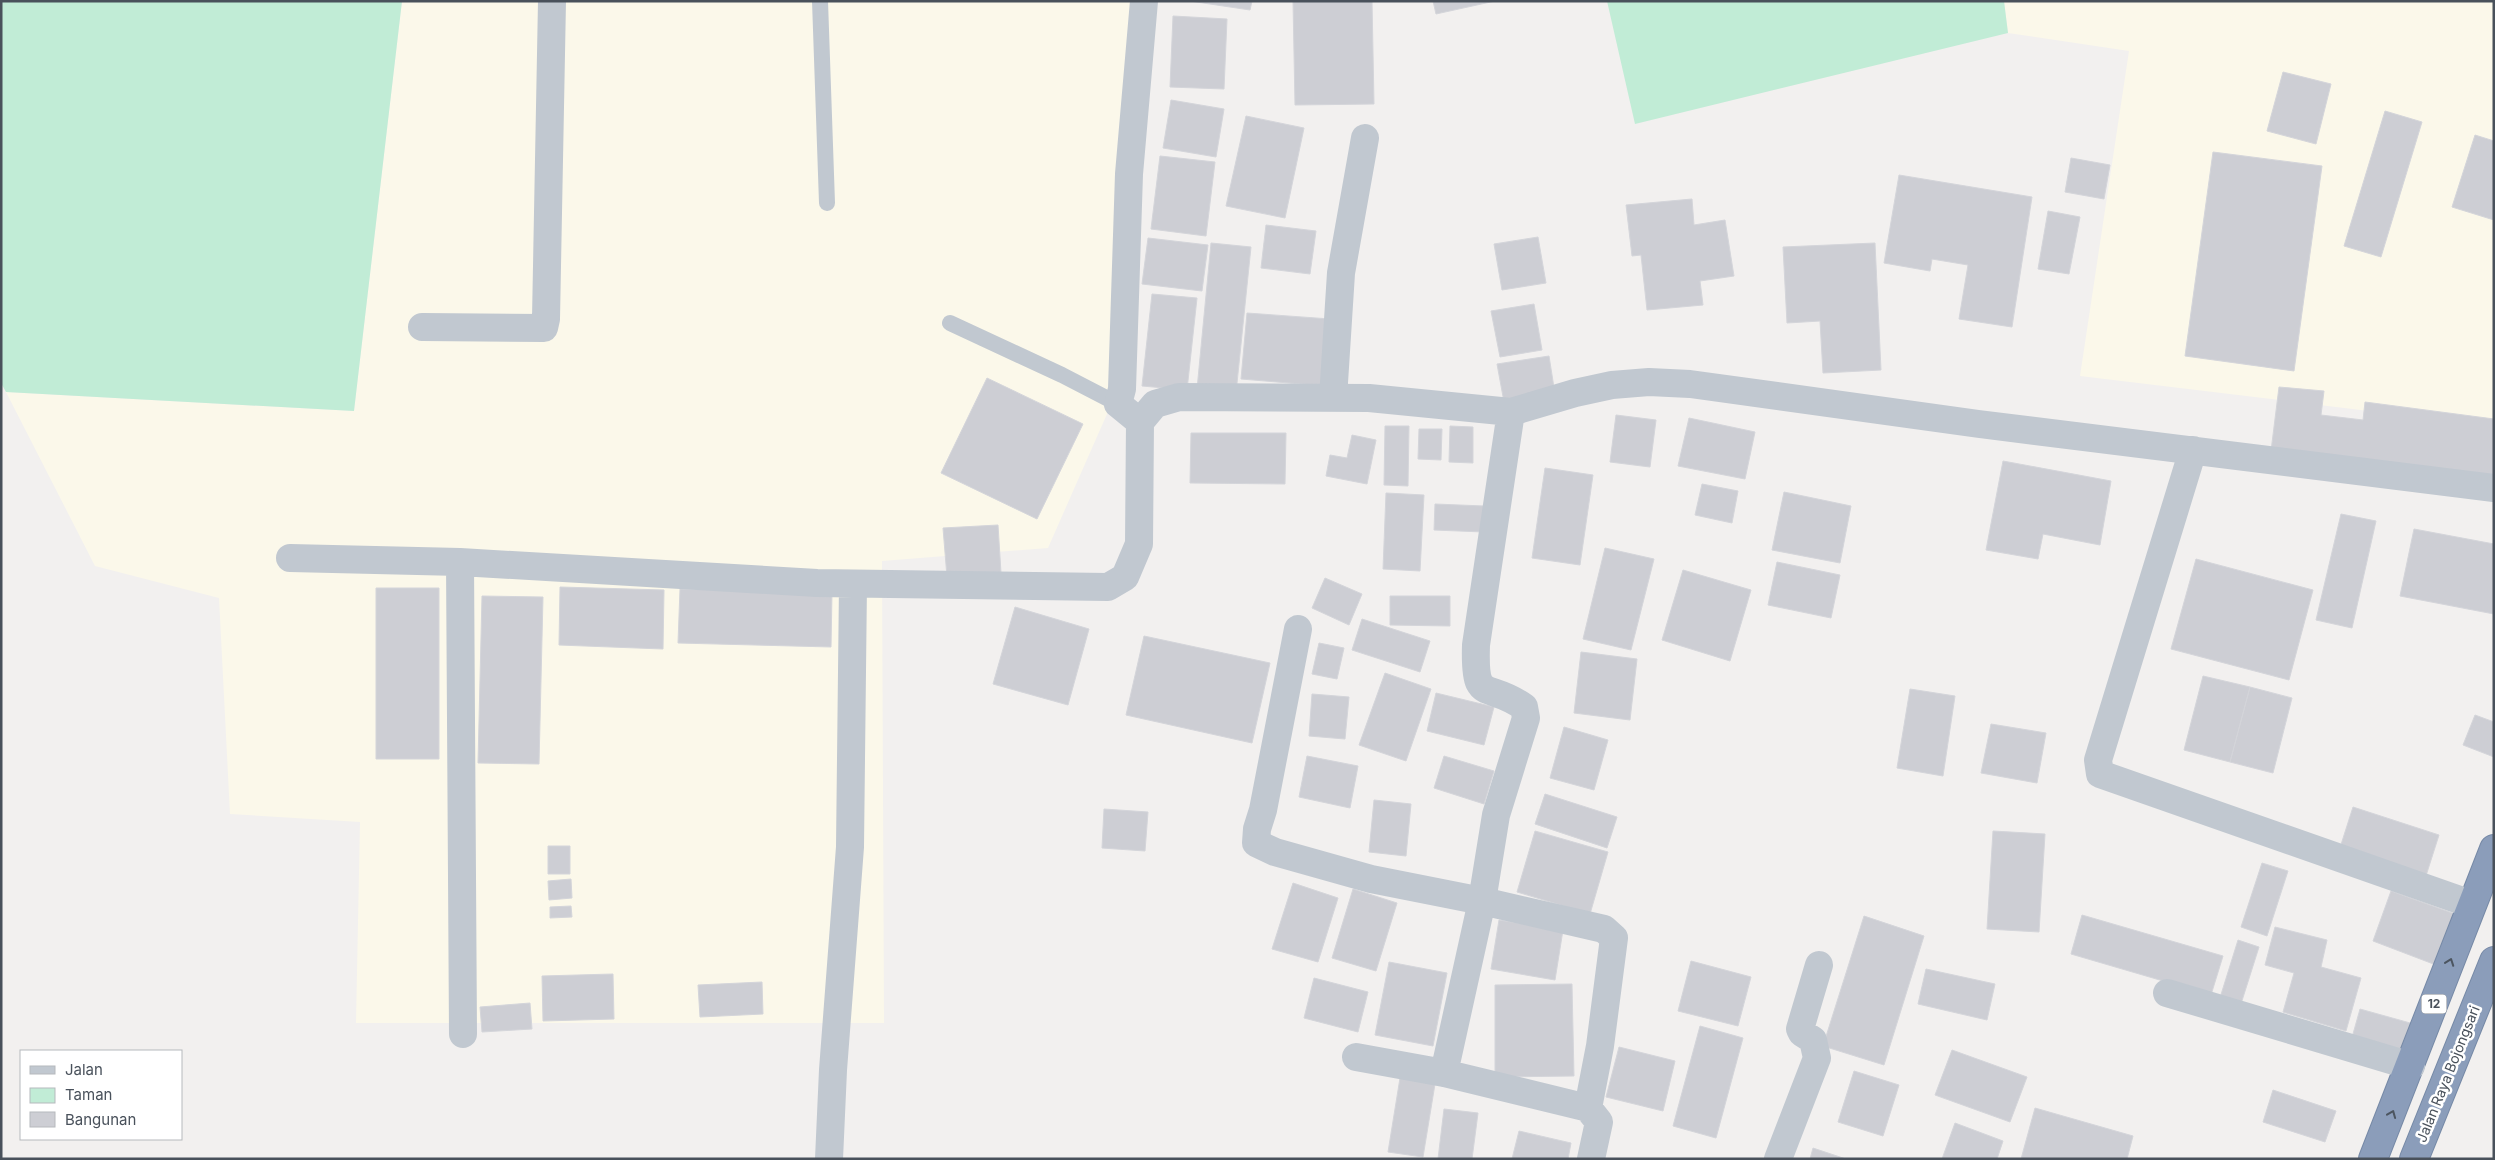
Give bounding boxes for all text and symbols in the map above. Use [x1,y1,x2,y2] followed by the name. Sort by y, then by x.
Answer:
[2444,958,2454,967] one-way arrow
[2422,994,2446,1014] road number: 12
[2412,1003,2483,1145] street label: Jalan Raya Bojongsari
[20,1050,182,1140] legend
[65,1060,103,1079] text: Jalan
[65,1085,112,1104] text: Taman
[65,1110,136,1129] text: Bangunan
[2386,1110,2396,1118] one-way arrow

